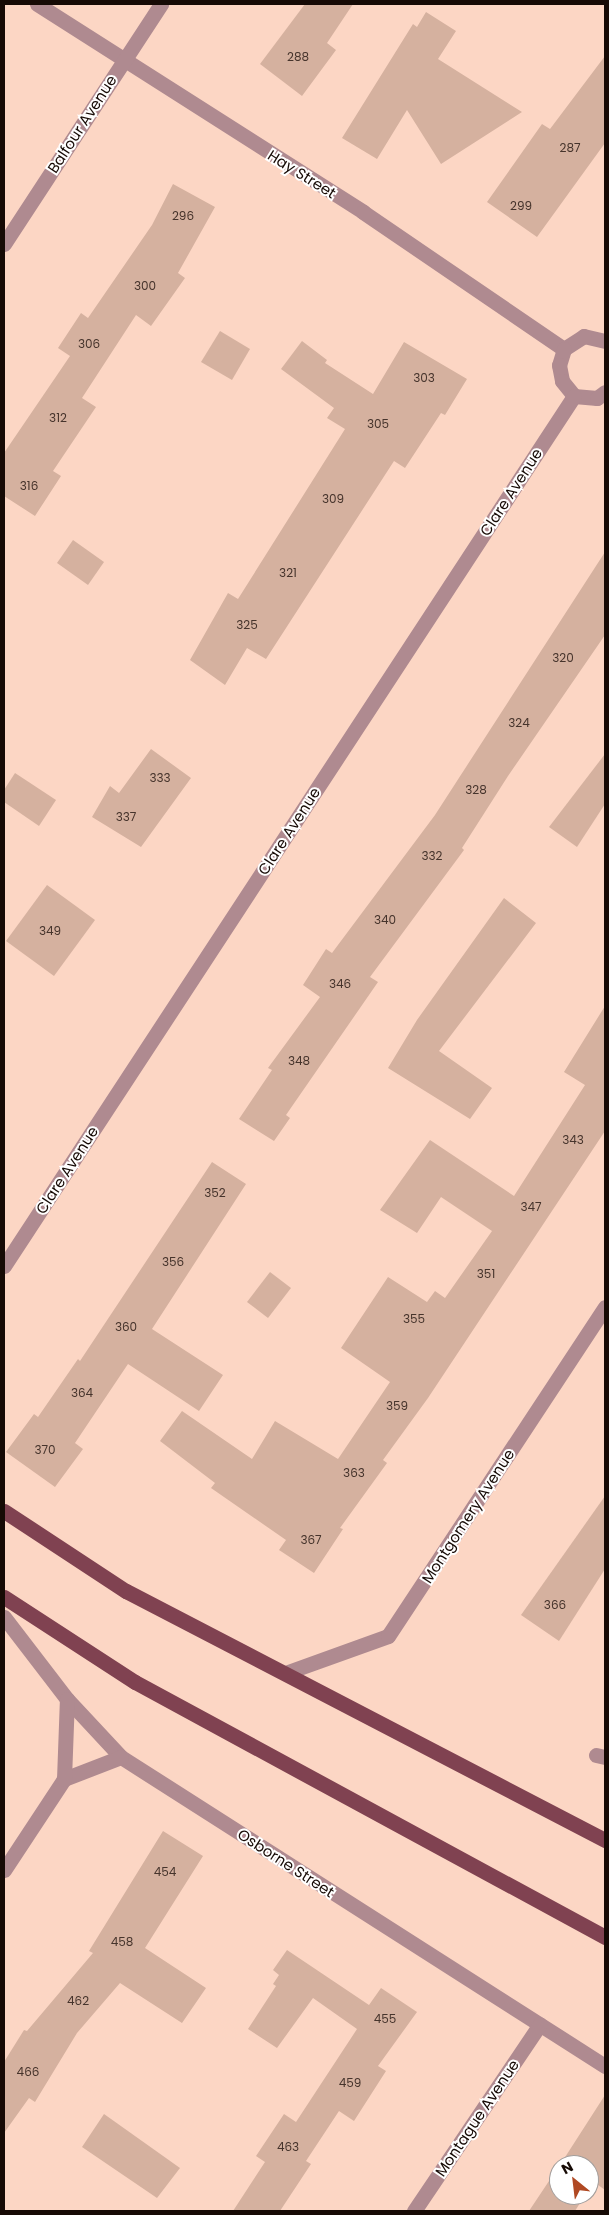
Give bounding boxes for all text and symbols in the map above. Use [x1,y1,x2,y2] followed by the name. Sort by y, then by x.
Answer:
[287,50,309,64] house number: 288
[44,72,120,176] street label: Balfour Avenue
[559,141,581,155] house number: 287
[265,146,339,202] street label: Hay Street
[510,199,532,213] house number: 299
[172,209,194,223] house number: 296
[134,279,156,293] house number: 300
[78,337,100,351] house number: 306
[413,371,435,385] house number: 303
[49,411,67,425] house number: 312
[367,417,389,431] house number: 305
[476,445,546,539] street label: Clare Avenue
[20,479,38,493] house number: 316
[322,492,344,506] house number: 309
[279,566,297,580] house number: 321
[236,618,258,632] house number: 325
[552,651,574,665] house number: 320
[508,716,530,730] house number: 324
[149,771,171,785] house number: 333
[465,783,487,797] house number: 328
[254,784,324,878] street label: Clare Avenue
[116,810,136,824] house number: 337
[421,849,443,863] house number: 332
[374,913,396,927] house number: 340
[39,924,61,938] house number: 349
[329,977,351,991] house number: 346
[288,1054,310,1068] house number: 348
[32,1123,102,1217] street label: Clare Avenue
[562,1133,584,1147] house number: 343
[204,1186,226,1200] house number: 352
[520,1200,542,1214] house number: 347
[162,1255,184,1269] house number: 356
[477,1267,495,1281] house number: 351
[403,1312,425,1326] house number: 355
[115,1320,137,1334] house number: 360
[71,1386,93,1400] house number: 364
[386,1399,408,1413] house number: 359
[34,1443,56,1457] house number: 370
[418,1445,518,1587] street label: Montgomery Avenue
[343,1466,365,1480] house number: 363
[300,1533,322,1547] house number: 367
[544,1598,566,1612] house number: 366
[234,1825,338,1901] street label: Osborne Street
[154,1865,176,1879] house number: 454
[111,1935,133,1949] house number: 458
[67,1994,89,2008] house number: 462
[374,2012,396,2026] house number: 455
[431,2056,523,2180] street label: Montague Avenue
[17,2065,39,2079] house number: 466
[339,2076,361,2090] house number: 459
[277,2140,299,2154] house number: 463
[549,2155,599,2205] north arrow
[558,2156,577,2179] text: N

